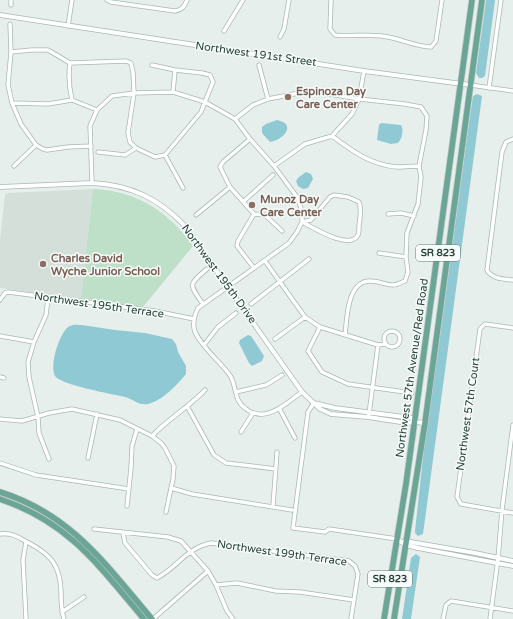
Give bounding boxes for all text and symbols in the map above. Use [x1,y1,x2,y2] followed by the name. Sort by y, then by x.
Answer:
[195,39,317,69] street label: Northwest 191st Street
[296,85,366,111] place label: Espinoza Day Care Center
[283,92,293,102] marker: Espinoza Day Care Center
[260,193,323,219] place label: Munoz Day Care Center
[247,200,257,210] marker: Munoz Day Care Center
[179,222,259,326] street label: Northwest 195th Drive
[416,245,460,261] road number: SR 823
[51,252,160,279] place label: Charles David Wyche Junior School
[38,259,48,269] marker: Charles David Wyche Junior School
[393,277,431,458] street label: Northwest 57th Avenue/Red Road
[33,289,165,321] street label: Northwest 195th Terrace
[454,356,482,472] street label: Northwest 57th Court
[216,537,348,569] street label: Northwest 199th Terrace
[368,571,412,587] road number: SR 823

